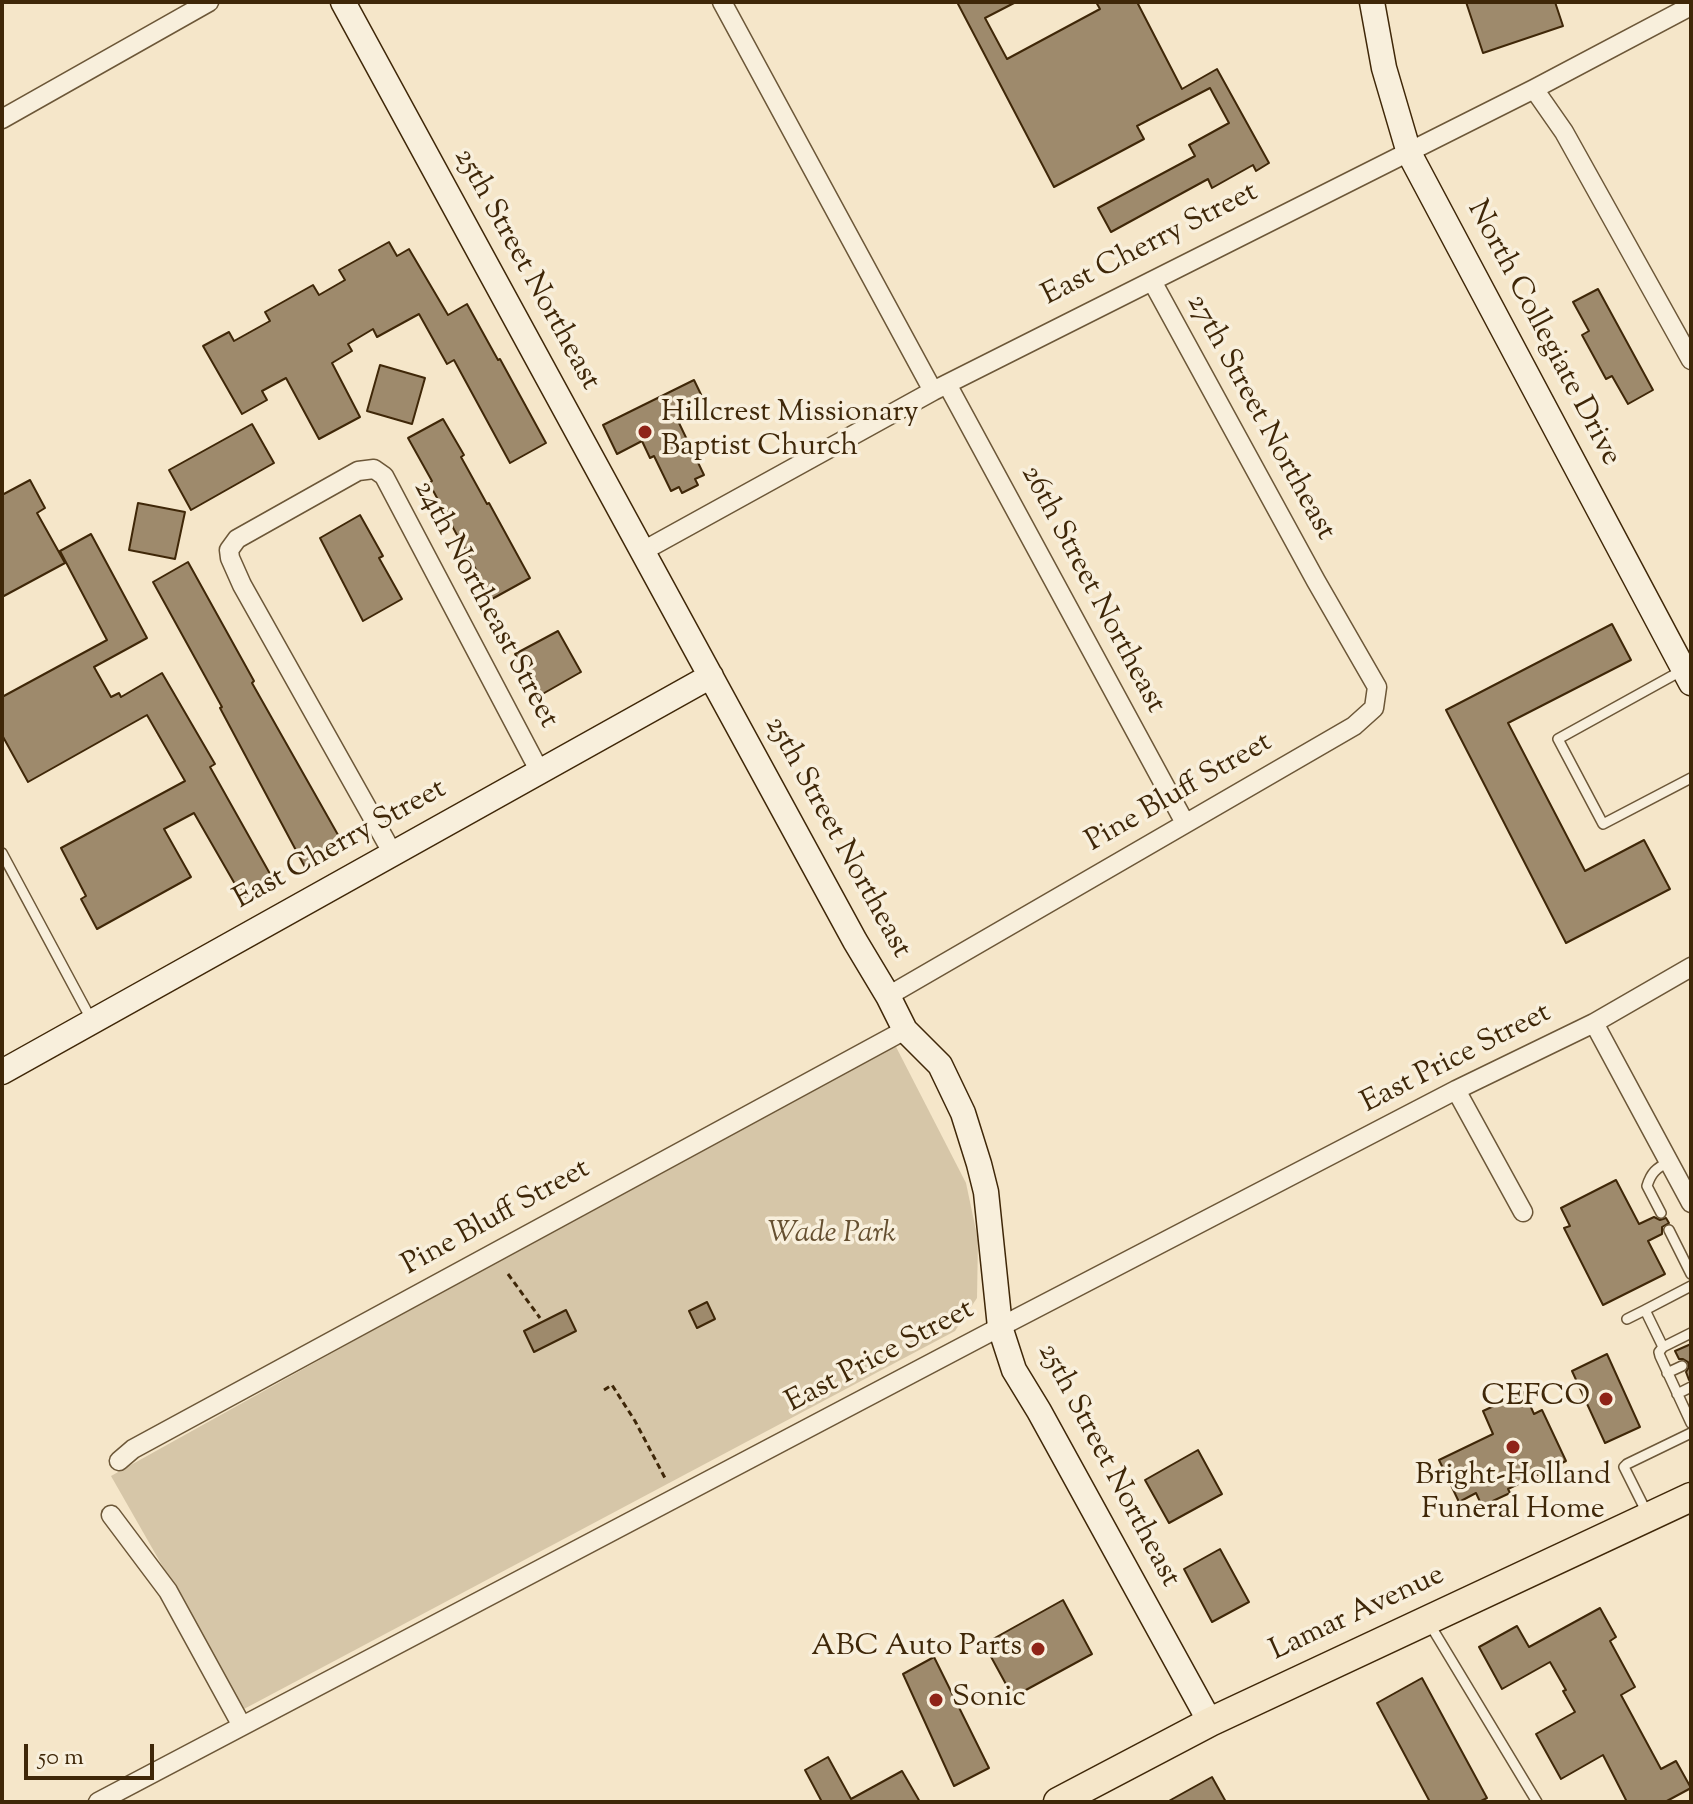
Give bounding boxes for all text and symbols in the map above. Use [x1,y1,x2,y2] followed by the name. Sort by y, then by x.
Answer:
[444,143,606,397] street label: 25th Street Northeast
[1037,176,1265,316] street label: East Cherry Street
[1457,195,1627,473] street label: North Collegiate Drive
[1176,289,1342,547] street label: 27th Street Northeast
[661,397,919,468] place label: Hillcrest Missionary Baptist Church
[636,423,654,441] marker: Hillcrest Missionary Baptist Church
[1010,460,1172,720] street label: 26th Street Northeast
[403,475,565,735] street label: 24th Northeast Street
[755,711,917,965] street label: 25th Street Northeast
[1081,726,1279,862] street label: Pine Bluff Street
[229,773,453,919] street label: East Cherry Street
[1356,997,1558,1123] street label: East Price Street
[397,1153,597,1285] street label: Pine Bluff Street
[768,1218,896,1254] park label: Wade Park
[781,1293,981,1423] street label: East Price Street
[1027,1338,1187,1594] street label: 25th Street Northeast
[1481,1381,1590,1417] place label: CEFCO
[1597,1390,1615,1408] marker: CEFCO
[1504,1438,1522,1456] marker: Bright-Holland Funeral Home
[1415,1460,1611,1530] place label: Bright-Holland Funeral Home
[1265,1559,1451,1671] street label: Lamar Avenue
[811,1631,1022,1667] place label: ABC Auto Parts
[1029,1640,1047,1658] marker: ABC Auto Parts
[952,1682,1026,1718] place label: Sonic
[927,1691,945,1709] marker: Sonic
[28,1728,158,1778] scale bar
[38,1741,84,1775] text: 50 m

